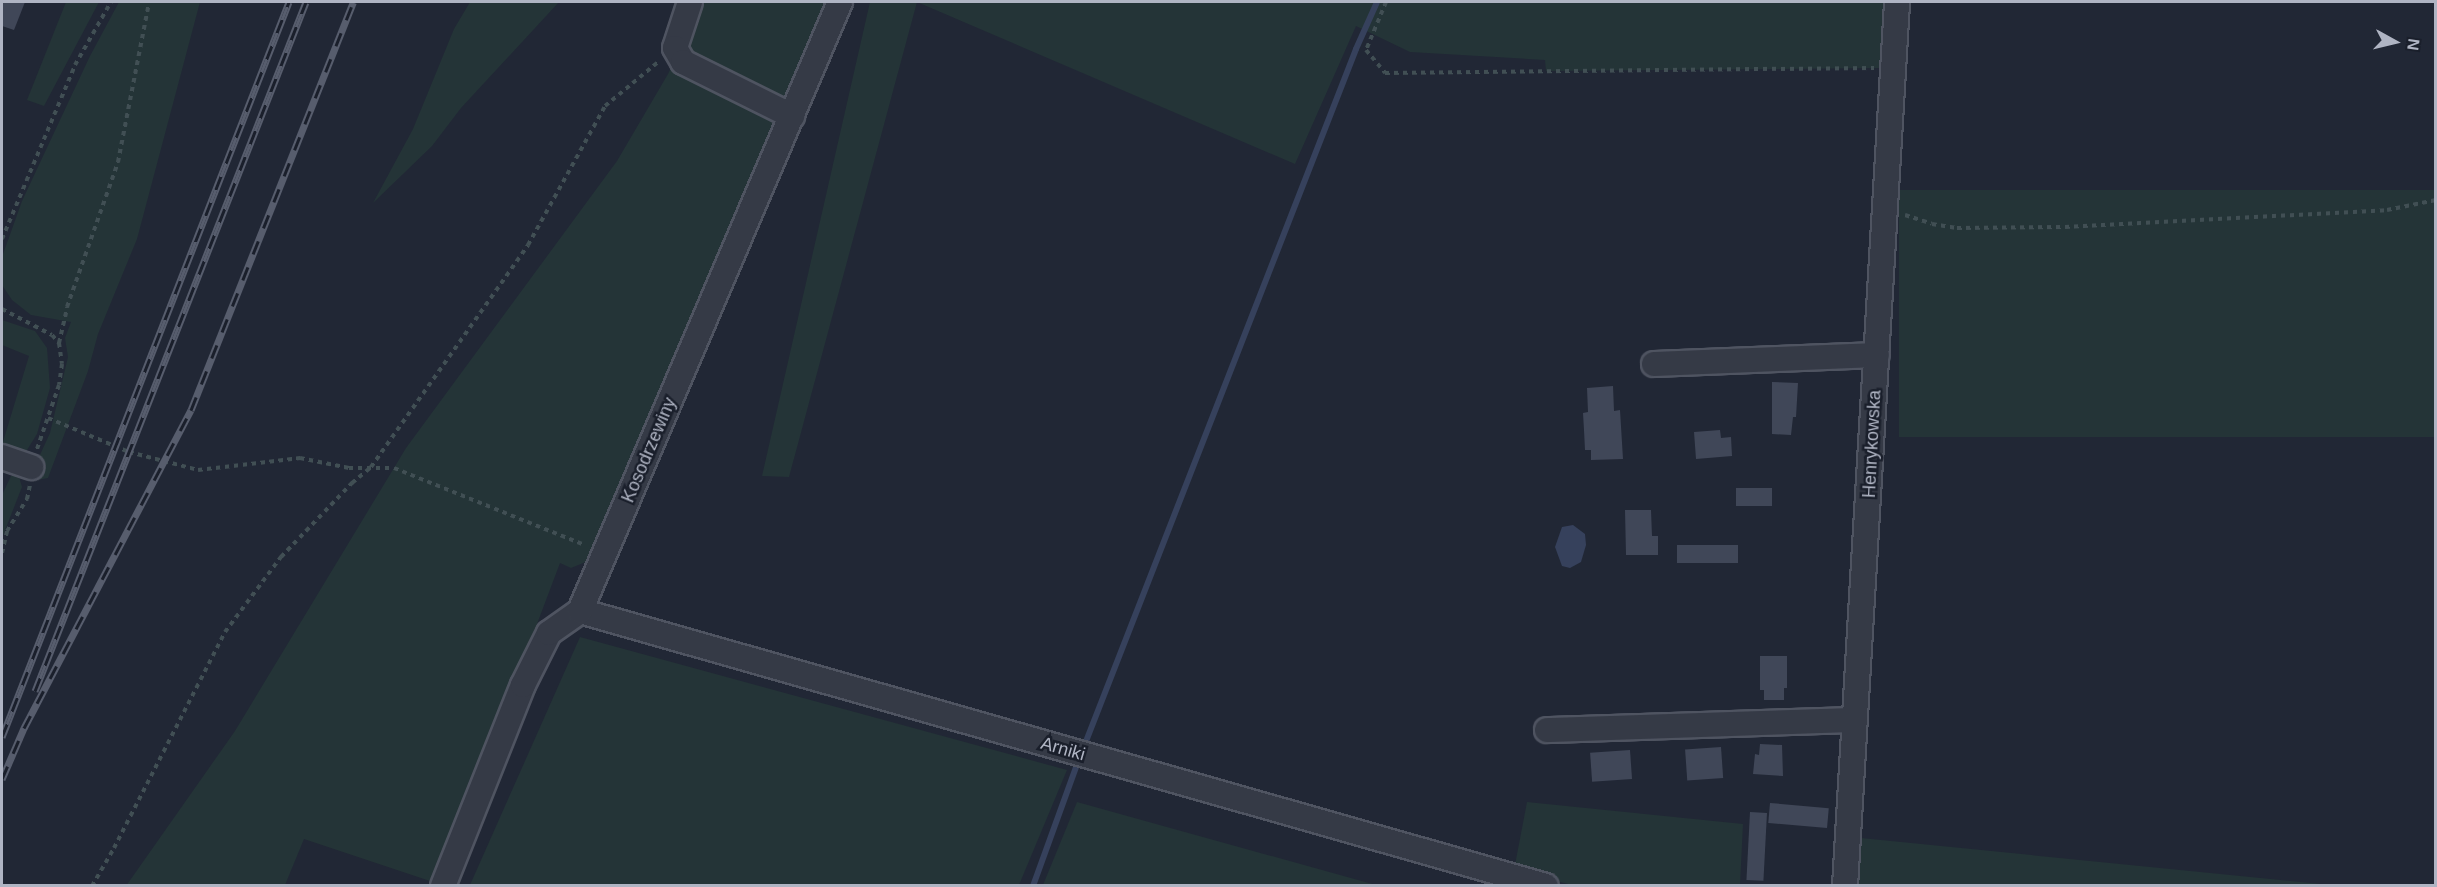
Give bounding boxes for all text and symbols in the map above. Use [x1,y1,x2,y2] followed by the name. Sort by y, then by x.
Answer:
[2365,12,2425,72] north arrow
[2404,38,2423,51] text: N
[1858,389,1886,499] street label: Henrykowska
[617,394,681,506] street label: Kosodrzewiny
[1038,732,1088,766] street label: Arniki

